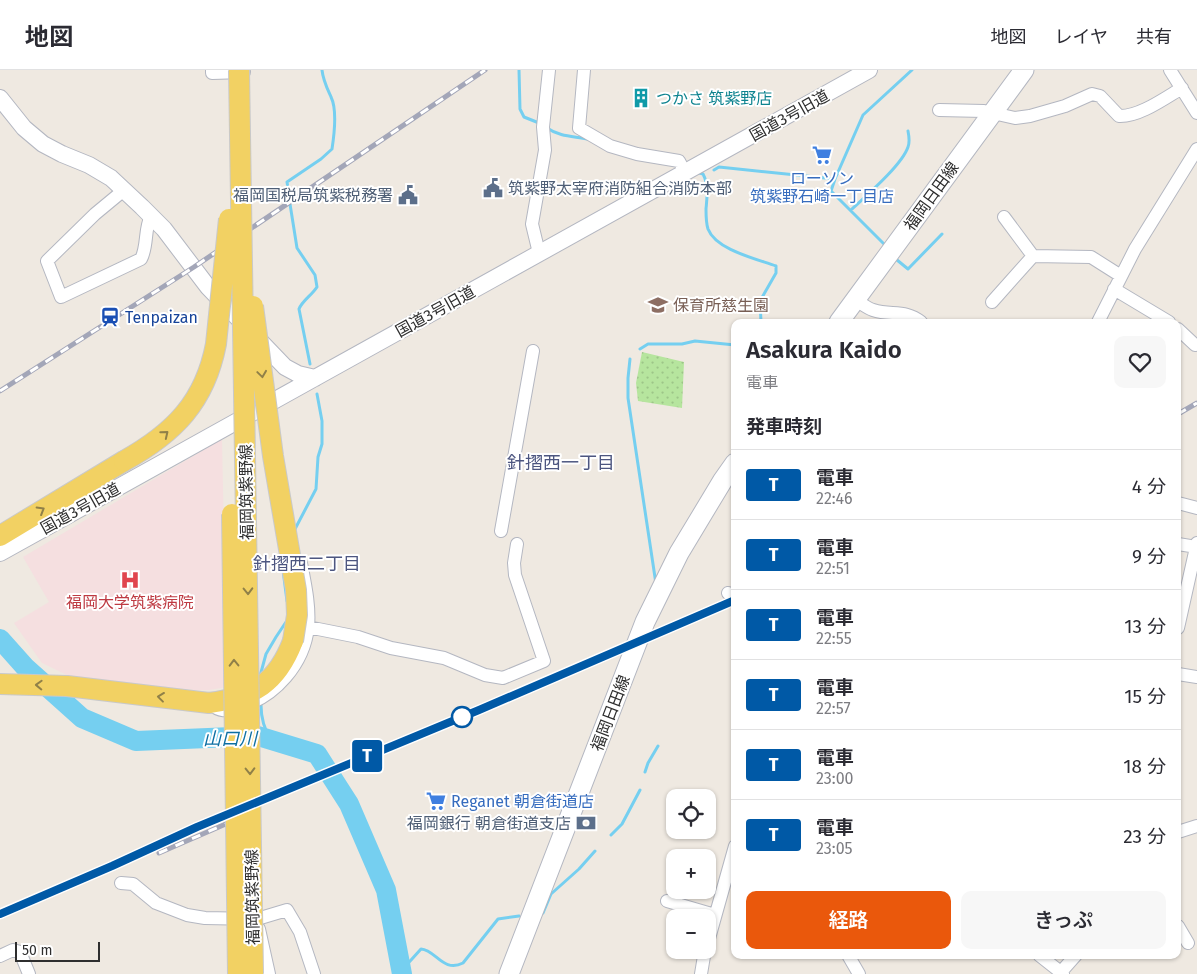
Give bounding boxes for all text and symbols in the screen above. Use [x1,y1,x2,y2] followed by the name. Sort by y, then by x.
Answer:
[25,23,73,51] text: 地図
[991,26,1027,48] text: 地図
[1055,26,1108,48] text: レイヤ
[1136,26,1172,48] text: 共有
[746,86,832,145] street label: 国道3号旧道
[630,87,652,109] building icon: つかさ 筑紫野店
[656,89,772,108] place label: つかさ 筑紫野店
[811,144,833,166] supermarket icon: ローソン 筑紫野石崎一丁目店
[900,158,963,234] street label: 福岡日田線
[750,169,894,206] place label: ローソン 筑紫野石崎一丁目店
[482,177,504,199] public building icon: 筑紫野太宰府消防組合消防本部
[508,179,732,198] place label: 筑紫野太宰府消防組合消防本部
[397,184,419,206] public building icon: 福岡国税局筑紫税務署
[233,186,393,205] place label: 福岡国税局筑紫税務署
[392,282,478,341] street label: 国道3号旧道
[647,294,669,316] school or university icon: 保育所慈生園
[673,296,769,315] place label: 保育所慈生園
[99,306,121,328] station icon: Tenpaizan
[125,308,198,327] place label: Tenpaizan
[746,336,902,364] text: Asakura Kaido
[1114,336,1166,388] button: heart
[256,371,267,379] one-way arrow
[746,373,778,392] text: 電車
[746,415,822,438] text: 発車時刻
[159,431,168,440] one-way arrow
[236,444,257,540] street label: 福岡筑紫野線
[507,452,615,474] district label: 針摺西一丁目
[816,466,854,489] text: 電車
[769,474,778,496] text: T
[1132,475,1166,498] text: 4 分
[37,479,123,538] street label: 国道3号旧道
[816,489,853,508] text: 22:46
[36,507,45,517] one-way arrow
[816,536,854,559] text: 電車
[769,544,778,566] text: T
[1132,545,1166,568] text: 9 分
[253,553,361,575] district label: 針摺西二丁目
[816,559,850,578] text: 22:51
[119,569,141,591] hospital icon: 福岡大学筑紫病院
[242,587,253,595] one-way arrow
[66,593,194,612] place label: 福岡大学筑紫病院
[816,606,854,629] text: 電車
[769,614,778,636] text: T
[1124,615,1166,638] text: 13 分
[816,629,852,648] text: 22:55
[228,659,239,667] one-way arrow
[587,672,634,754] street label: 福岡日田線
[816,676,854,699] text: 電車
[35,680,42,690] one-way arrow
[769,684,778,706] text: T
[1124,685,1166,708] text: 15 分
[156,692,164,703] one-way arrow
[816,699,850,718] text: 22:57
[451,706,473,728] unlabelled marker
[203,728,259,750] water label: 山口川
[351,740,383,772] line badge: T
[362,745,372,767] text: T
[816,746,854,769] text: 電車
[769,754,778,776] text: T
[1123,755,1166,778] text: 18 分
[245,768,255,775] one-way arrow
[816,769,854,788] text: 23:00
[666,789,716,959] map controls
[666,789,716,839] button: locate
[425,790,447,812] supermarket icon: Reganet 朝倉街道店
[451,792,594,811] place label: Reganet 朝倉街道店
[575,812,597,834] bank icon: 福岡銀行 朝倉街道支店
[407,814,571,833] place label: 福岡銀行 朝倉街道支店
[816,816,854,839] text: 電車
[769,824,778,846] text: T
[1123,825,1166,848] text: 23 分
[816,839,853,858] text: 23:05
[242,849,263,945] street label: 福岡筑紫野線
[666,849,716,899] button: +
[746,891,951,949] button: 経路
[961,891,1166,949] button: きっぷ
[666,909,716,959] button: −
[15,939,100,962] scale bar
[22,942,53,959] text: 50 m

